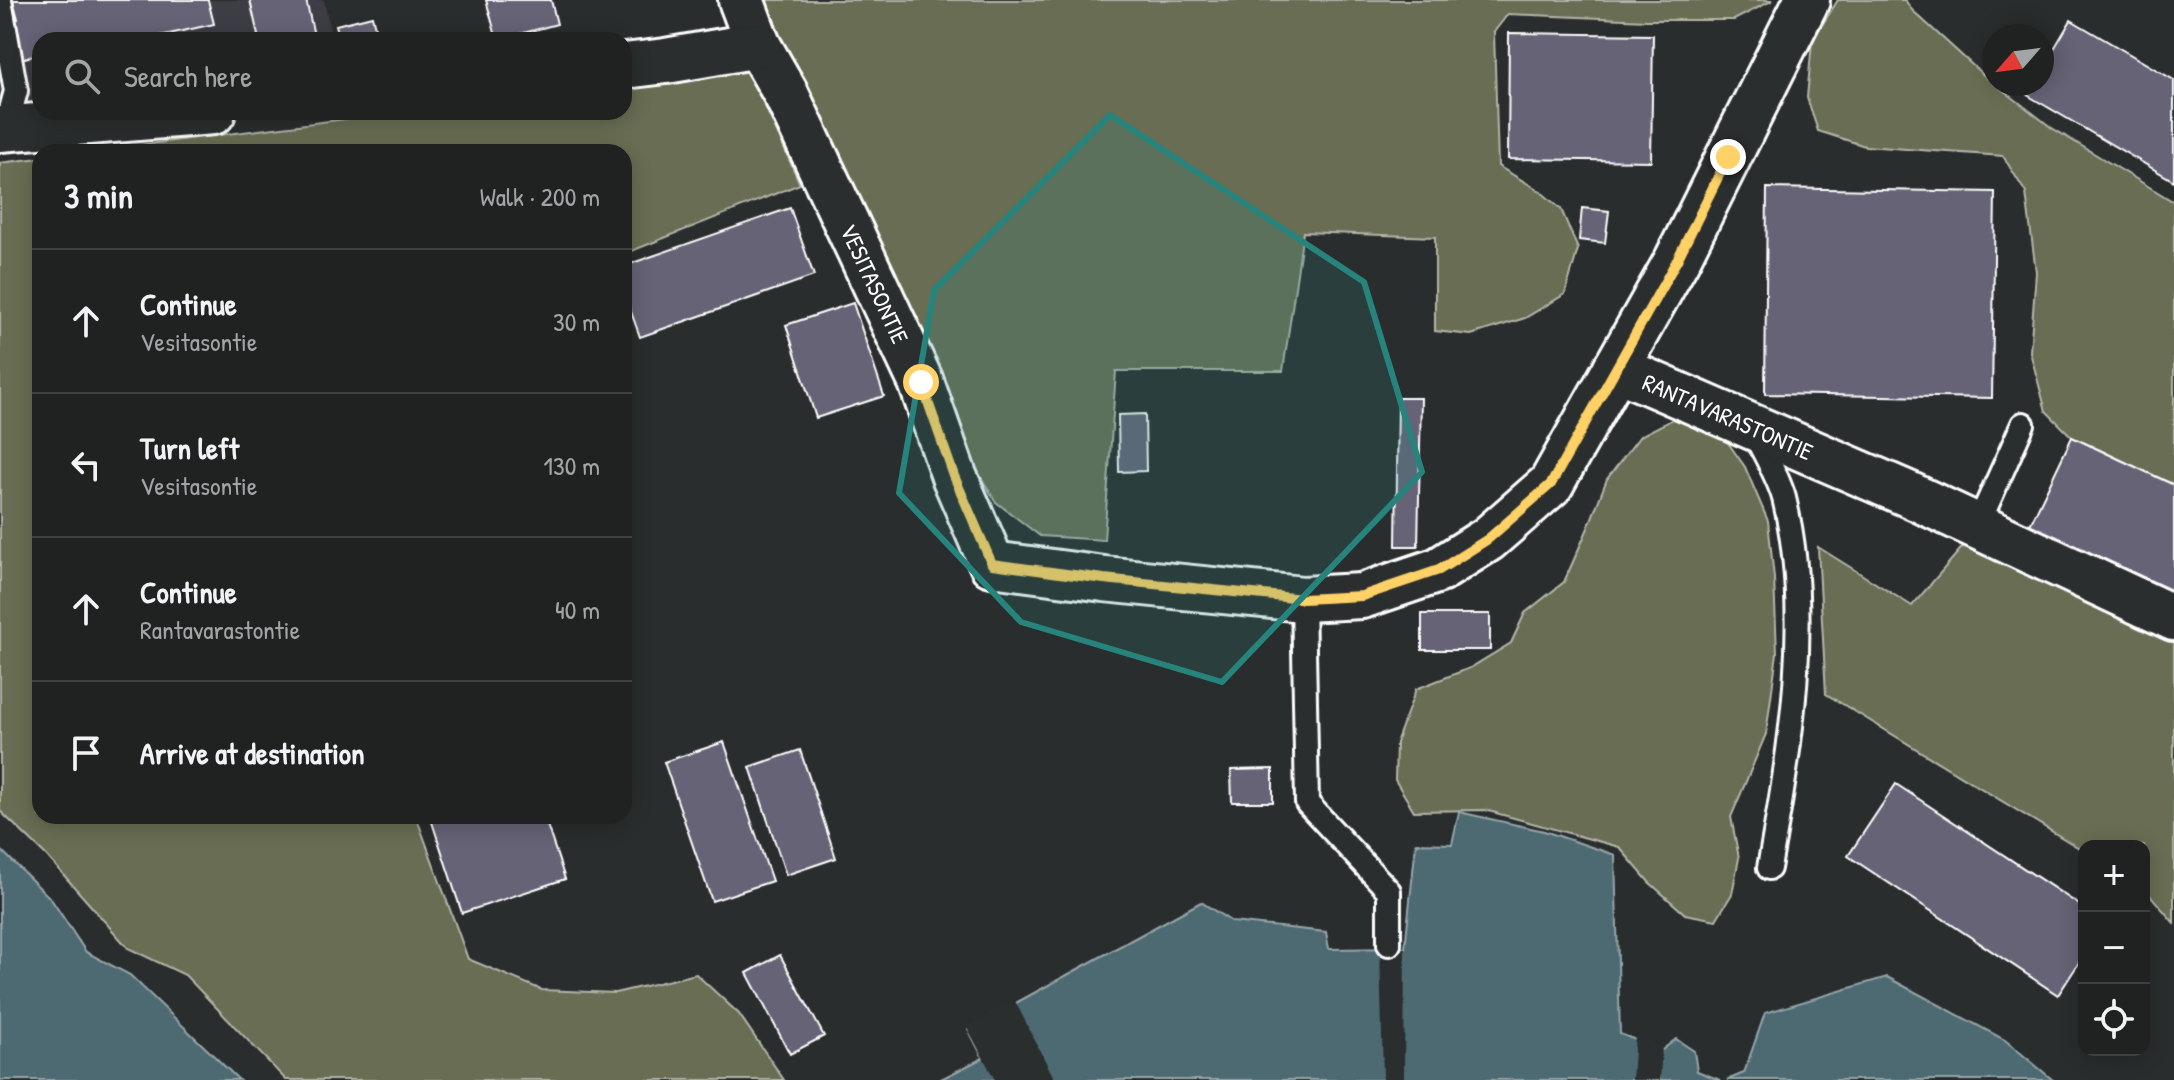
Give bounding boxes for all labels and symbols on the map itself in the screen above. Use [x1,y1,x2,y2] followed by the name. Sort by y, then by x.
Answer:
[1982,24,2054,96] north arrow
[1710,139,1746,175] route end
[833,219,917,349] street label: VESITASONTIE
[903,364,939,400] route start
[1638,366,1818,467] street label: RANTAVARASTONTIE

